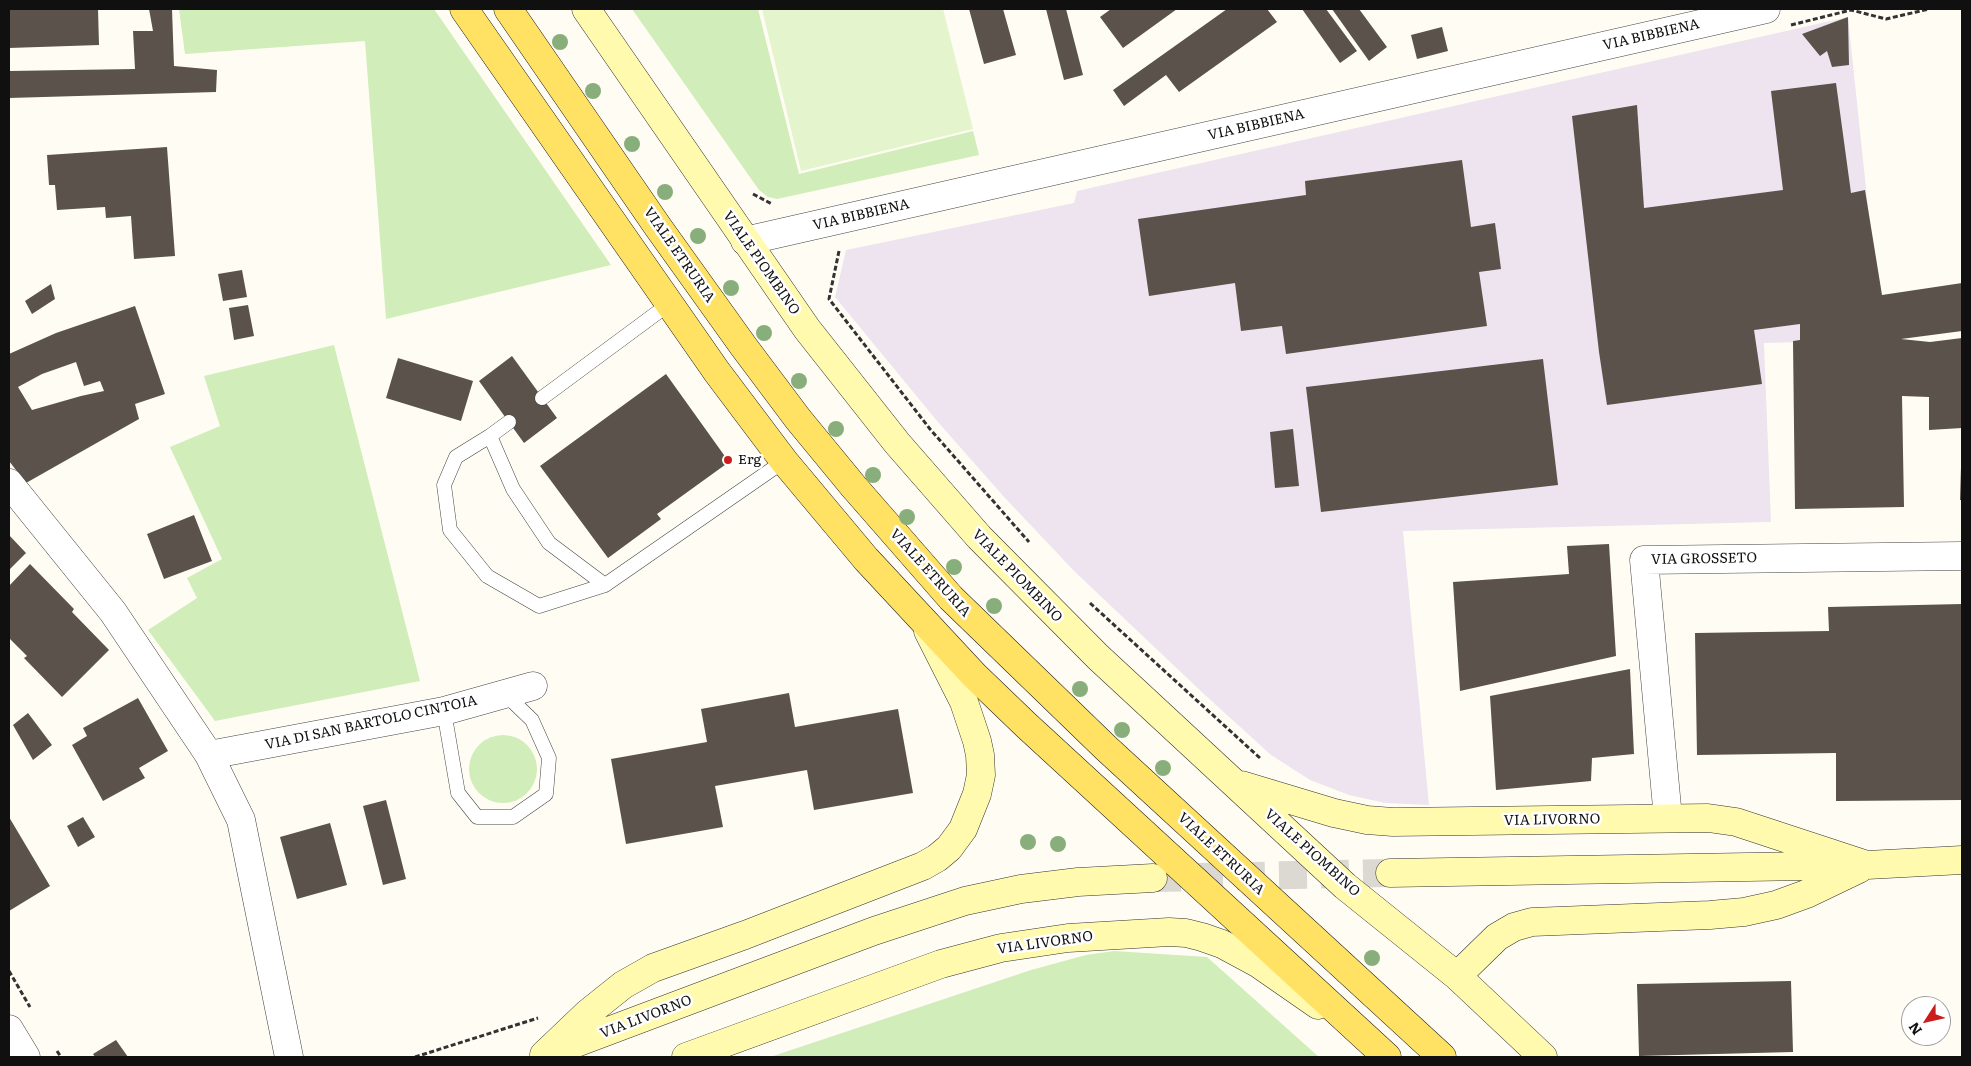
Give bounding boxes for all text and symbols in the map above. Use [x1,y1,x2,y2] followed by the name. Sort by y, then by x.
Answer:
[1601,16,1701,54] street label: VIA BIBBIENA
[1206,106,1306,144] street label: VIA BIBBIENA
[811,196,911,234] street label: VIA BIBBIENA
[640,204,718,306] street label: VIALE ETRURIA
[719,208,803,318] street label: VIALE PIOMBINO
[738,452,761,468] place label: Erg
[722,454,734,466] marker: Erg
[886,526,974,620] street label: VIALE ETRURIA
[968,526,1066,626] street label: VIALE PIOMBINO
[1651,550,1757,568] street label: VIA GROSSETO
[263,692,479,754] street label: VIA DI SAN BARTOLO CINTOIA
[1261,806,1363,900] street label: VIALE PIOMBINO
[1174,809,1268,899] street label: VIALE ETRURIA
[1504,811,1600,829] street label: VIA LIVORNO
[996,928,1094,958] street label: VIA LIVORNO
[598,992,694,1042] street label: VIA LIVORNO
[1901,996,1951,1046] north arrow
[1903,1018,1926,1040] text: N

